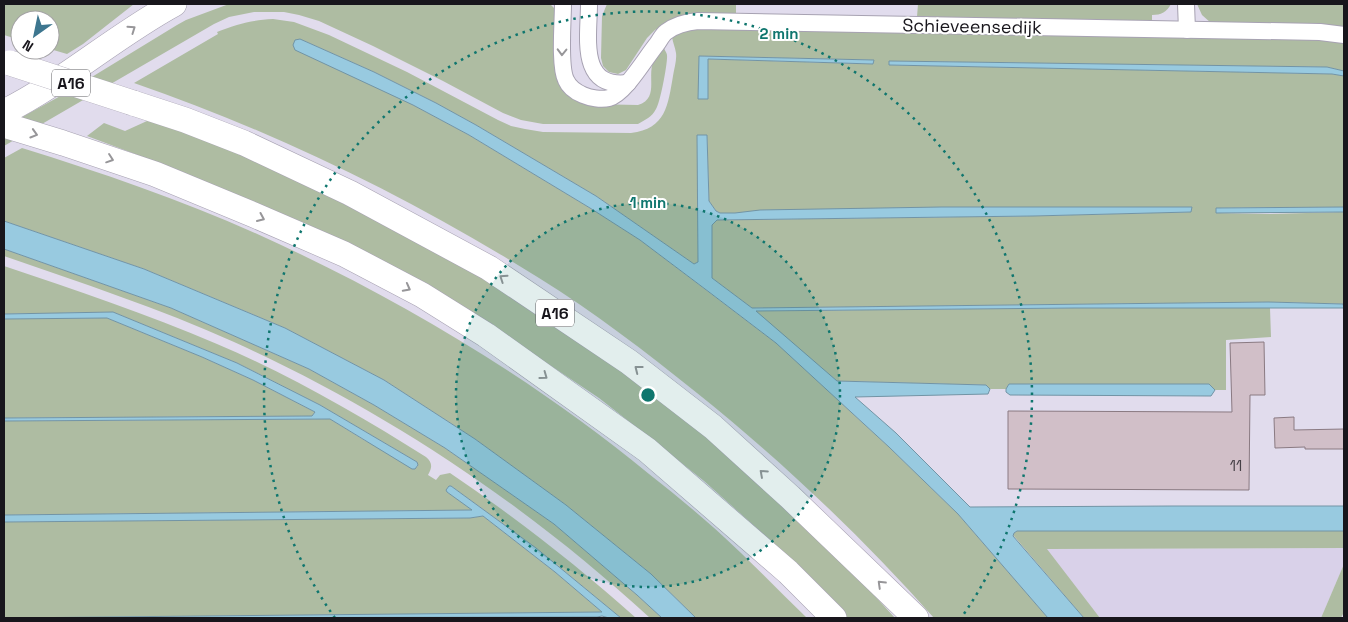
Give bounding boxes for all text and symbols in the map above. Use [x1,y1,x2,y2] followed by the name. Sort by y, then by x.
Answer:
[10,10,60,60] north arrow
[902,13,1042,39] street label: Schieveensedijk
[760,24,798,43] text: 2 min
[126,26,136,35] one-way arrow
[19,36,37,56] text: N
[557,49,567,57] one-way arrow
[52,70,90,96] road number: A16
[29,128,37,138] one-way arrow
[105,153,113,163] one-way arrow
[630,193,666,212] text: 1 min
[256,211,265,222] one-way arrow
[500,275,509,284] one-way arrow
[402,282,411,292] one-way arrow
[536,300,574,326] road number: A16
[634,366,644,375] one-way arrow
[538,370,548,379] one-way arrow
[639,386,657,404] centre of rings
[1230,456,1242,475] house number: 11
[759,470,768,479] one-way arrow
[877,581,886,590] one-way arrow

